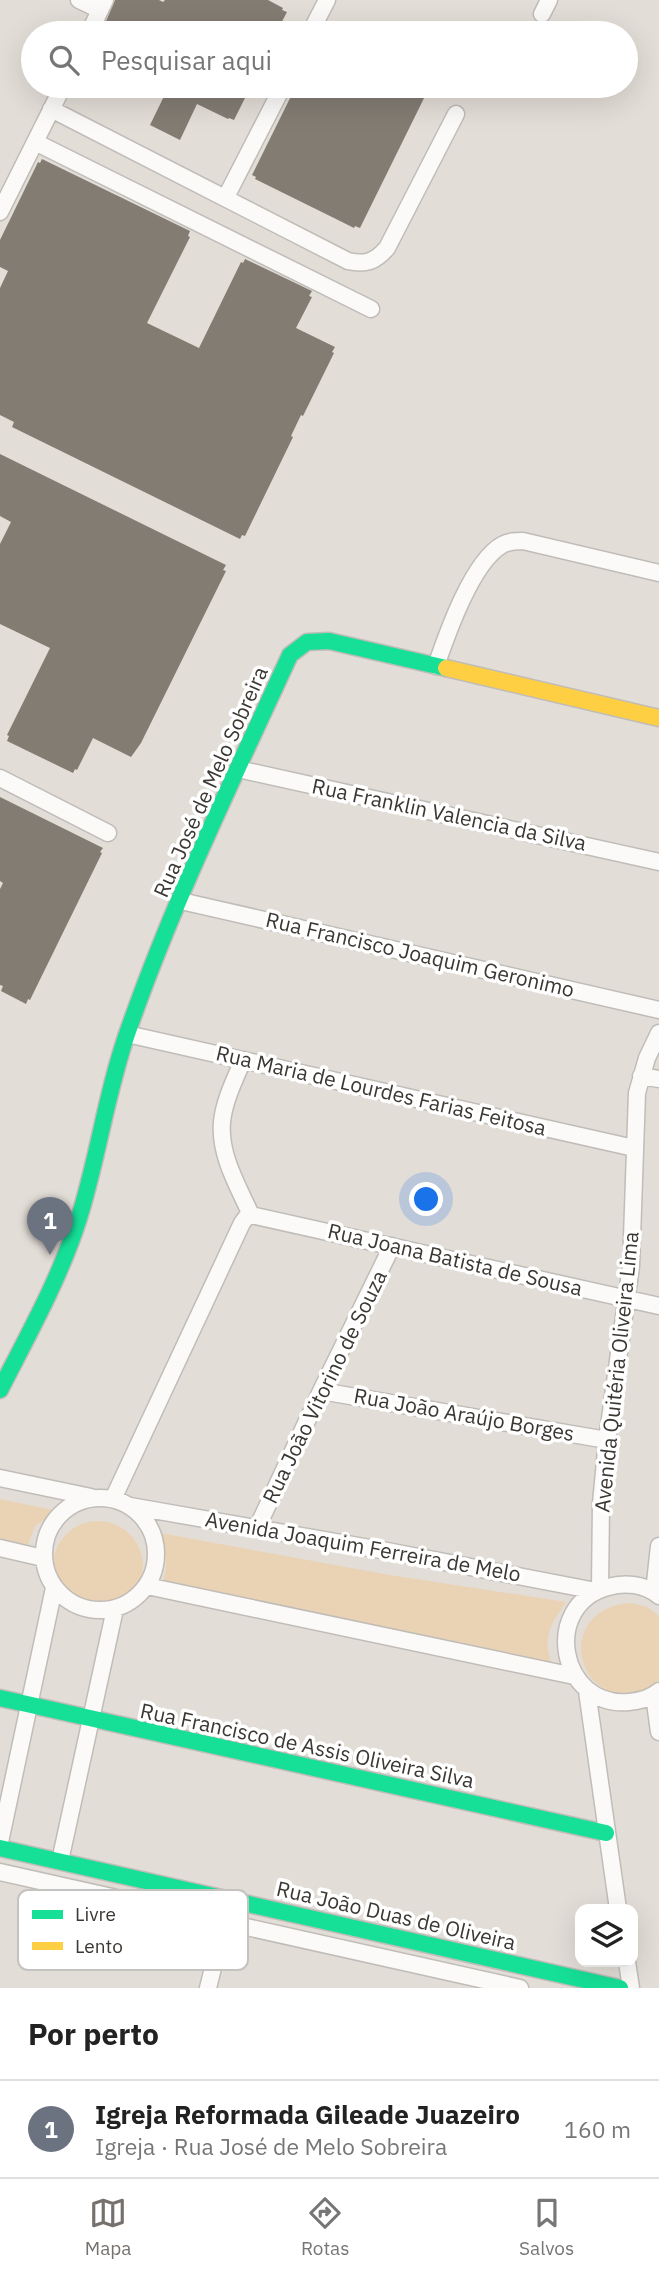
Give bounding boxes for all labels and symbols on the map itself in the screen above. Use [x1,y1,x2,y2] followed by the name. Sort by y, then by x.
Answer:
[147,662,274,901] street label: Rua José de Melo Sobreira
[309,771,589,857] street label: Rua Franklin Valencia da Silva
[263,905,577,1003] street label: Rua Francisco Joaquim Geronimo
[213,1038,549,1142] street label: Rua Maria de Lourdes Farias Feitosa
[409,1182,443,1216] your location
[27,1197,73,1255] pin: 1
[325,1216,585,1302] street label: Rua Joana Batista de Sousa
[587,1230,645,1514] street label: Avenida Quitéria Oliveira Lima
[255,1265,393,1508] street label: Rua João Vitorino de Souza
[352,1381,577,1447] street label: Rua João Araújo Borges
[203,1504,523,1588] street label: Avenida Joaquim Ferreira de Melo
[138,1696,477,1794] street label: Rua Francisco de Assis Oliveira Silva
[274,1874,519,1956] street label: Rua João Duas de Oliveira
[18,1890,248,1970] legend
[75,1902,116,1926] text: Livre
[75,1934,123,1958] text: Lento

